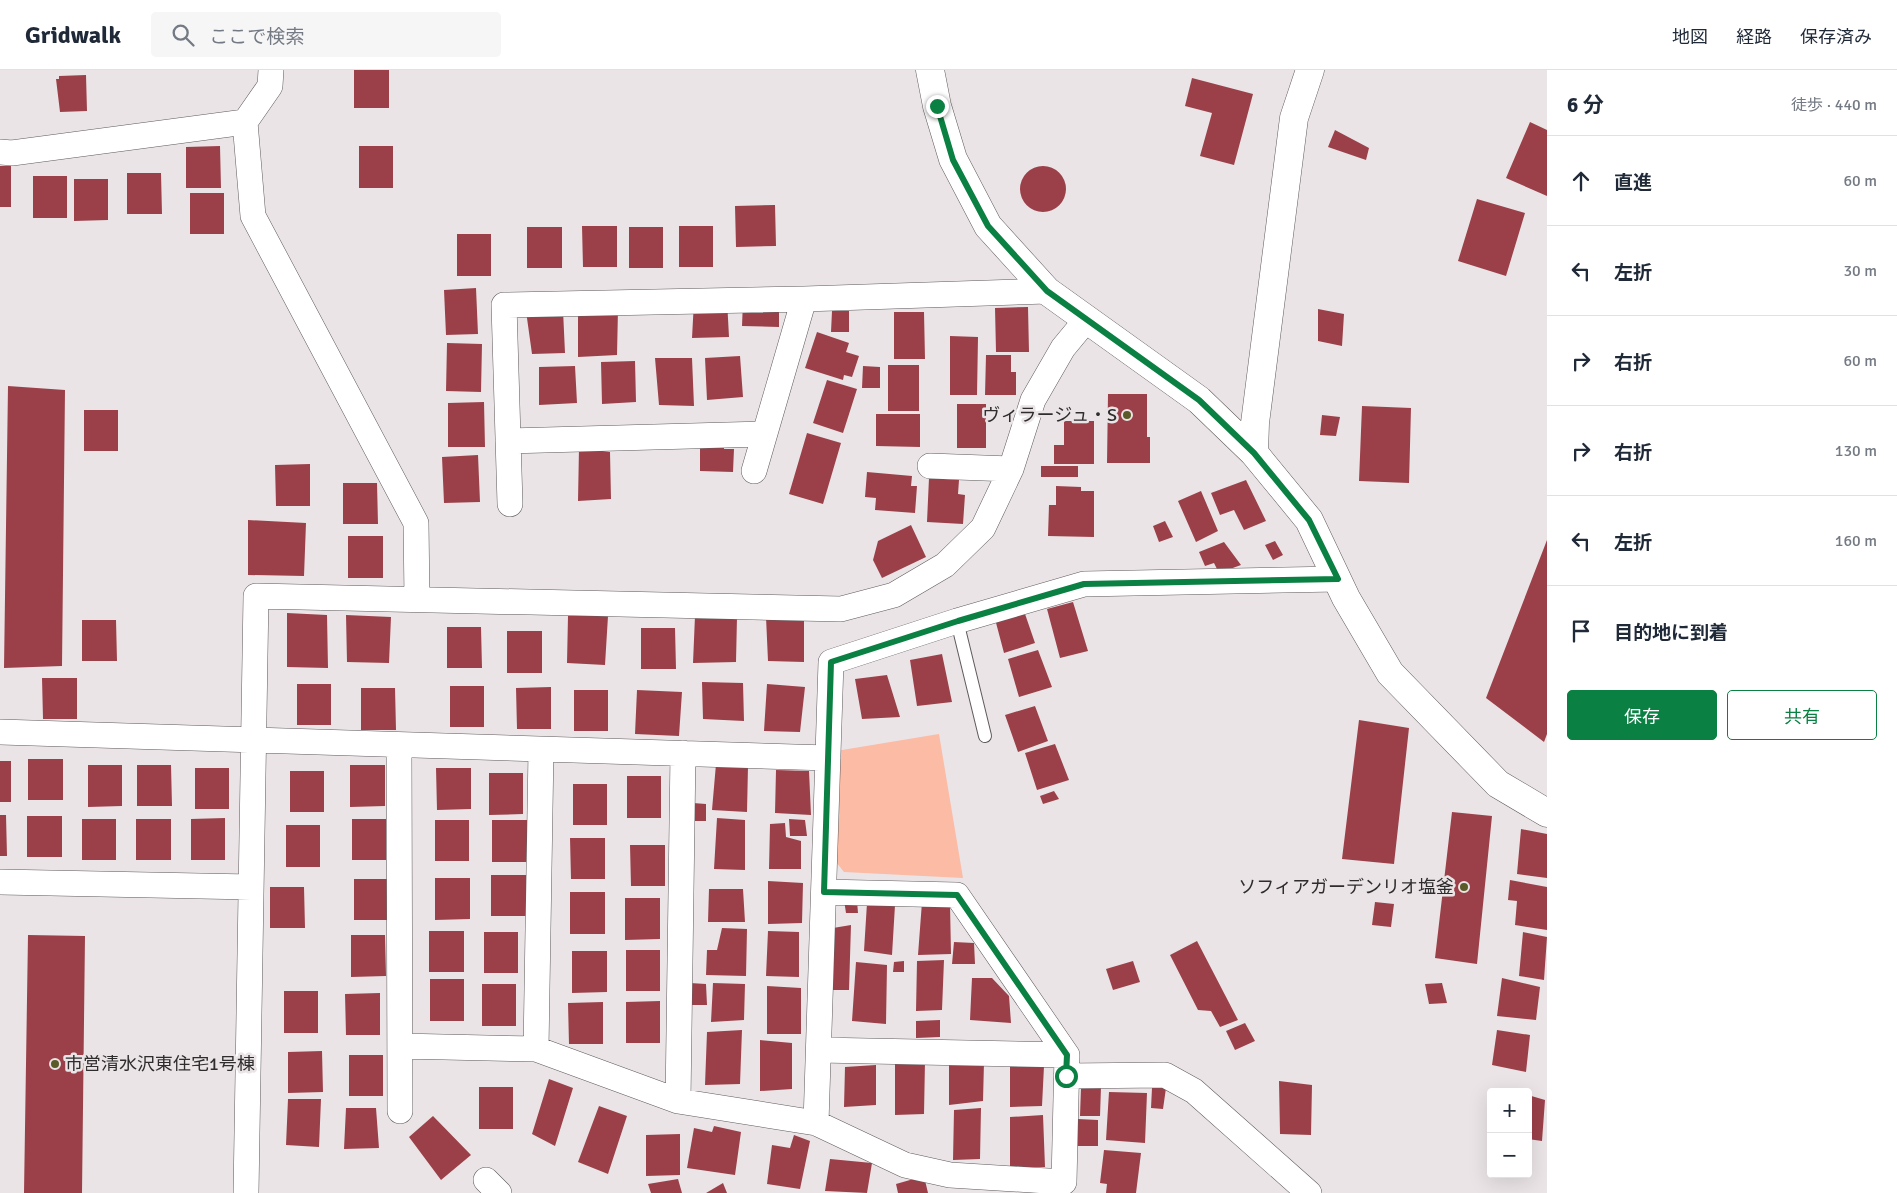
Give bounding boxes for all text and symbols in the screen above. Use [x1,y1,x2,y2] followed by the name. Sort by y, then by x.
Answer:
[151,12,501,57] search box
[25,20,121,50] text: Gridwalk
[169,21,197,49] icon: search
[209,25,304,49] text: ここで検索
[1672,26,1708,48] text: 地図
[1736,26,1772,48] text: 経路
[1800,26,1872,48] text: 保存済み
[1567,92,1604,118] text: 6 分
[926,95,949,118] route end
[1791,95,1877,115] text: 徒歩 · 440 m
[1567,167,1595,195] icon: ahead
[1614,171,1652,195] text: 直進
[1843,171,1877,191] text: 60 m
[1567,257,1595,285] icon: left
[1614,261,1652,285] text: 左折
[1843,261,1877,281] text: 30 m
[1567,347,1595,375] icon: right
[1614,351,1652,375] text: 右折
[1843,351,1877,371] text: 60 m
[983,404,1117,426] place label: ヴィラージュ・S
[1121,409,1133,421] marker: ヴィラージュ・S
[1567,437,1595,465] icon: right
[1614,441,1652,465] text: 右折
[1835,441,1877,461] text: 130 m
[1567,527,1595,555] icon: left
[1614,531,1652,555] text: 左折
[1835,531,1877,551] text: 160 m
[1567,617,1595,645] icon: arrive
[1614,621,1728,645] text: 目的地に到着
[1567,690,1717,740] button: 保存
[1727,690,1877,740] button: 共有
[1238,876,1454,898] place label: ソフィアガーデンリオ塩釜
[1458,881,1470,893] marker: ソフィアガーデンリオ塩釜
[65,1053,255,1075] place label: 市営清水沢東住宅1号棟
[49,1058,61,1070] marker: 市営清水沢東住宅1号棟
[1055,1065,1078,1088] route start
[1487,1088,1532,1178] map controls
[1487,1088,1532,1133] button: +
[1487,1133,1532,1178] button: −

